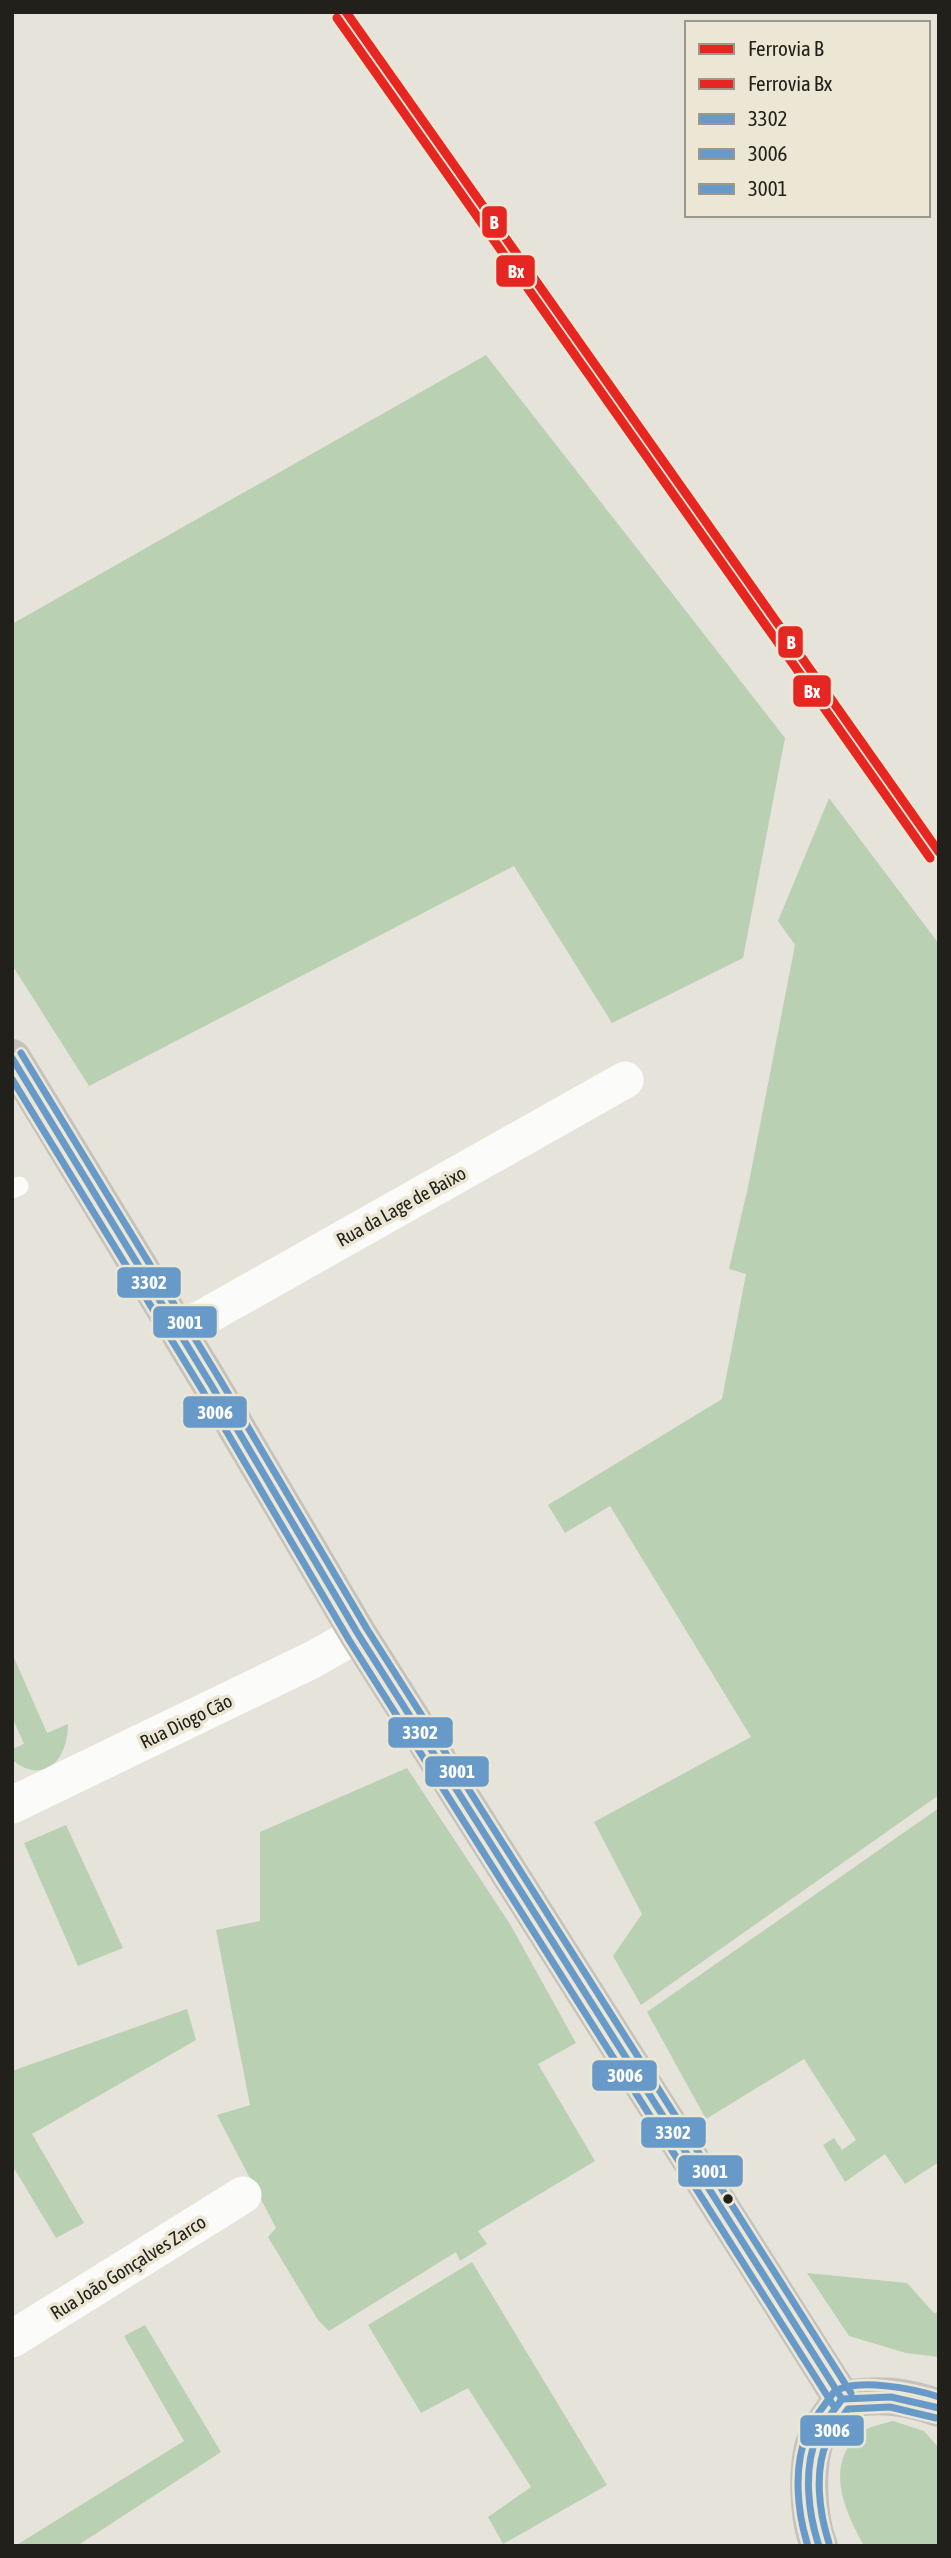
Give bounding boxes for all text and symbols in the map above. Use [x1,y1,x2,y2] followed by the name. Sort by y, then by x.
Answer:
[685,21,930,217] legend
[748,36,824,60] text: Ferrovia B
[748,71,833,95] text: Ferrovia Bx
[748,106,787,130] text: 3302
[748,141,788,165] text: 3006
[748,176,787,200] text: 3001
[481,205,508,239] line badge: B
[489,211,499,233] text: B
[495,254,536,288] line badge: Bx
[508,260,525,282] text: Bx
[777,625,804,659] line badge: B
[786,631,796,653] text: B
[792,674,832,708] line badge: Bx
[804,680,821,702] text: Bx
[332,1161,470,1251] street label: Rua da Lage de Baixo
[116,1266,182,1299] line badge: 3302
[131,1271,167,1293] text: 3302
[152,1305,218,1339] line badge: 3001
[167,1311,203,1333] text: 3001
[182,1395,248,1429] line badge: 3006
[197,1401,233,1423] text: 3006
[136,1689,236,1753] street label: Rua Diogo Cão
[387,1716,454,1749] line badge: 3302
[402,1721,438,1743] text: 3302
[424,1755,490,1788] line badge: 3001
[439,1760,475,1782] text: 3001
[591,2059,658,2092] line badge: 3006
[607,2064,643,2086] text: 3006
[640,2116,707,2149] line badge: 3302
[655,2121,691,2143] text: 3302
[677,2154,744,2188] line badge: 3001
[692,2160,728,2182] text: 3001
[721,2192,735,2206] unlabelled marker
[46,2210,210,2324] street label: Rua João Gonçalves Zarco
[799,2414,865,2447] line badge: 3006
[814,2419,850,2441] text: 3006

